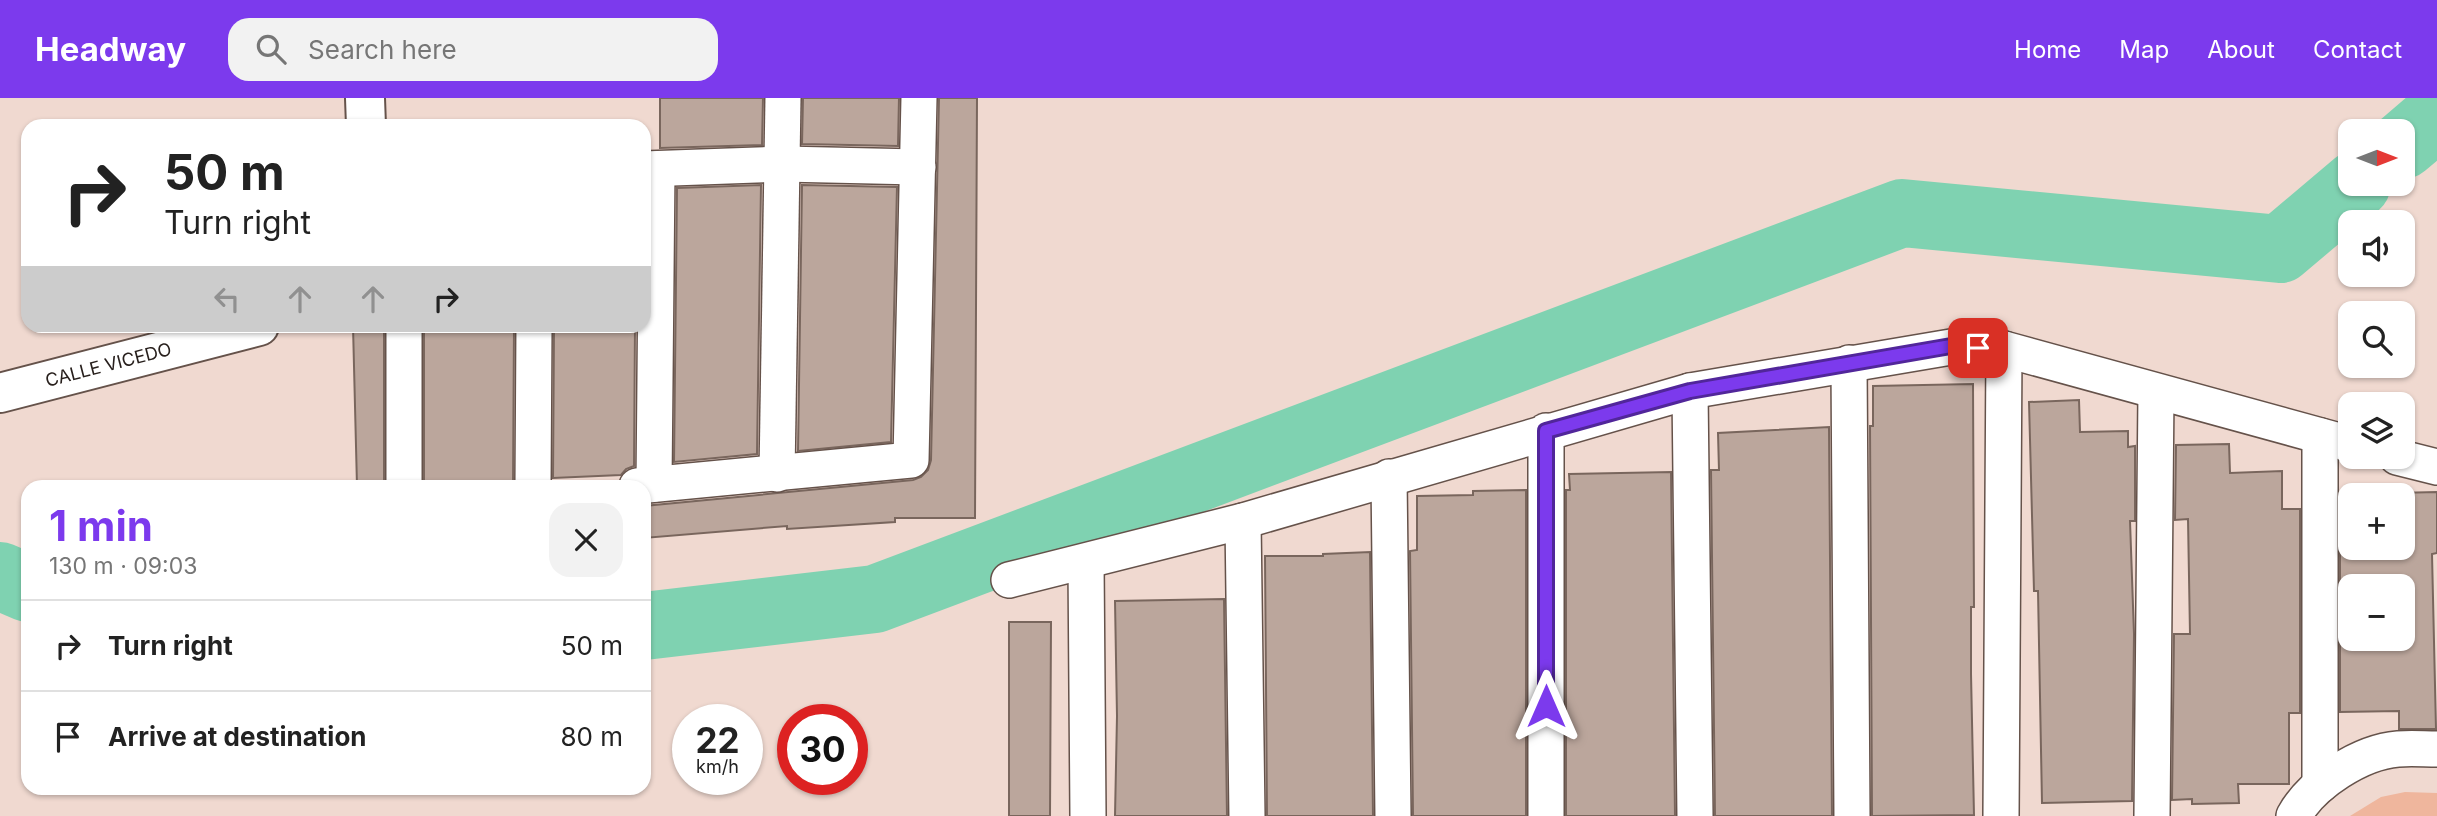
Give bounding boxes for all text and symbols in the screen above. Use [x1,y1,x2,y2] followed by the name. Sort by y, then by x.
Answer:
[228,18,718,81] search box
[35,29,186,69] text: Headway
[252,30,290,68] icon: search
[308,34,457,65] text: Search here
[2014,35,2081,64] text: Home
[2119,35,2169,64] text: Map
[2207,35,2275,64] text: About
[2313,35,2402,64] text: Contact
[2338,119,2415,196] north arrow
[2338,119,2415,651] map controls
[164,143,285,202] text: 50 m
[49,147,140,238] icon: right
[164,203,311,242] text: Turn right
[2338,210,2415,287] button: sound
[208,280,246,318] icon: left
[281,280,319,318] icon: ahead
[354,280,392,318] icon: ahead
[427,280,465,318] icon: right
[2338,301,2415,378] button: search
[1948,318,2008,378] pin
[1959,329,1997,367] icon: arrive
[43,338,174,391] street label: CALLE VICEDO
[2338,392,2415,469] button: layers
[2338,483,2415,560] button: +
[49,500,153,551] text: 1 min
[549,503,623,577] button: close
[49,552,197,580] text: 130 m · 09:03
[2338,574,2415,651] button: −
[49,627,87,665] icon: right
[108,630,233,661] text: Turn right
[561,630,623,661] text: 50 m
[1509,669,1583,743] position arrow
[777,704,868,795] speed limit sign: 30
[49,718,87,756] icon: arrive
[695,719,740,761] text: 22
[108,721,367,752] text: Arrive at destination
[560,721,623,752] text: 80 m
[696,756,739,777] text: km/h

